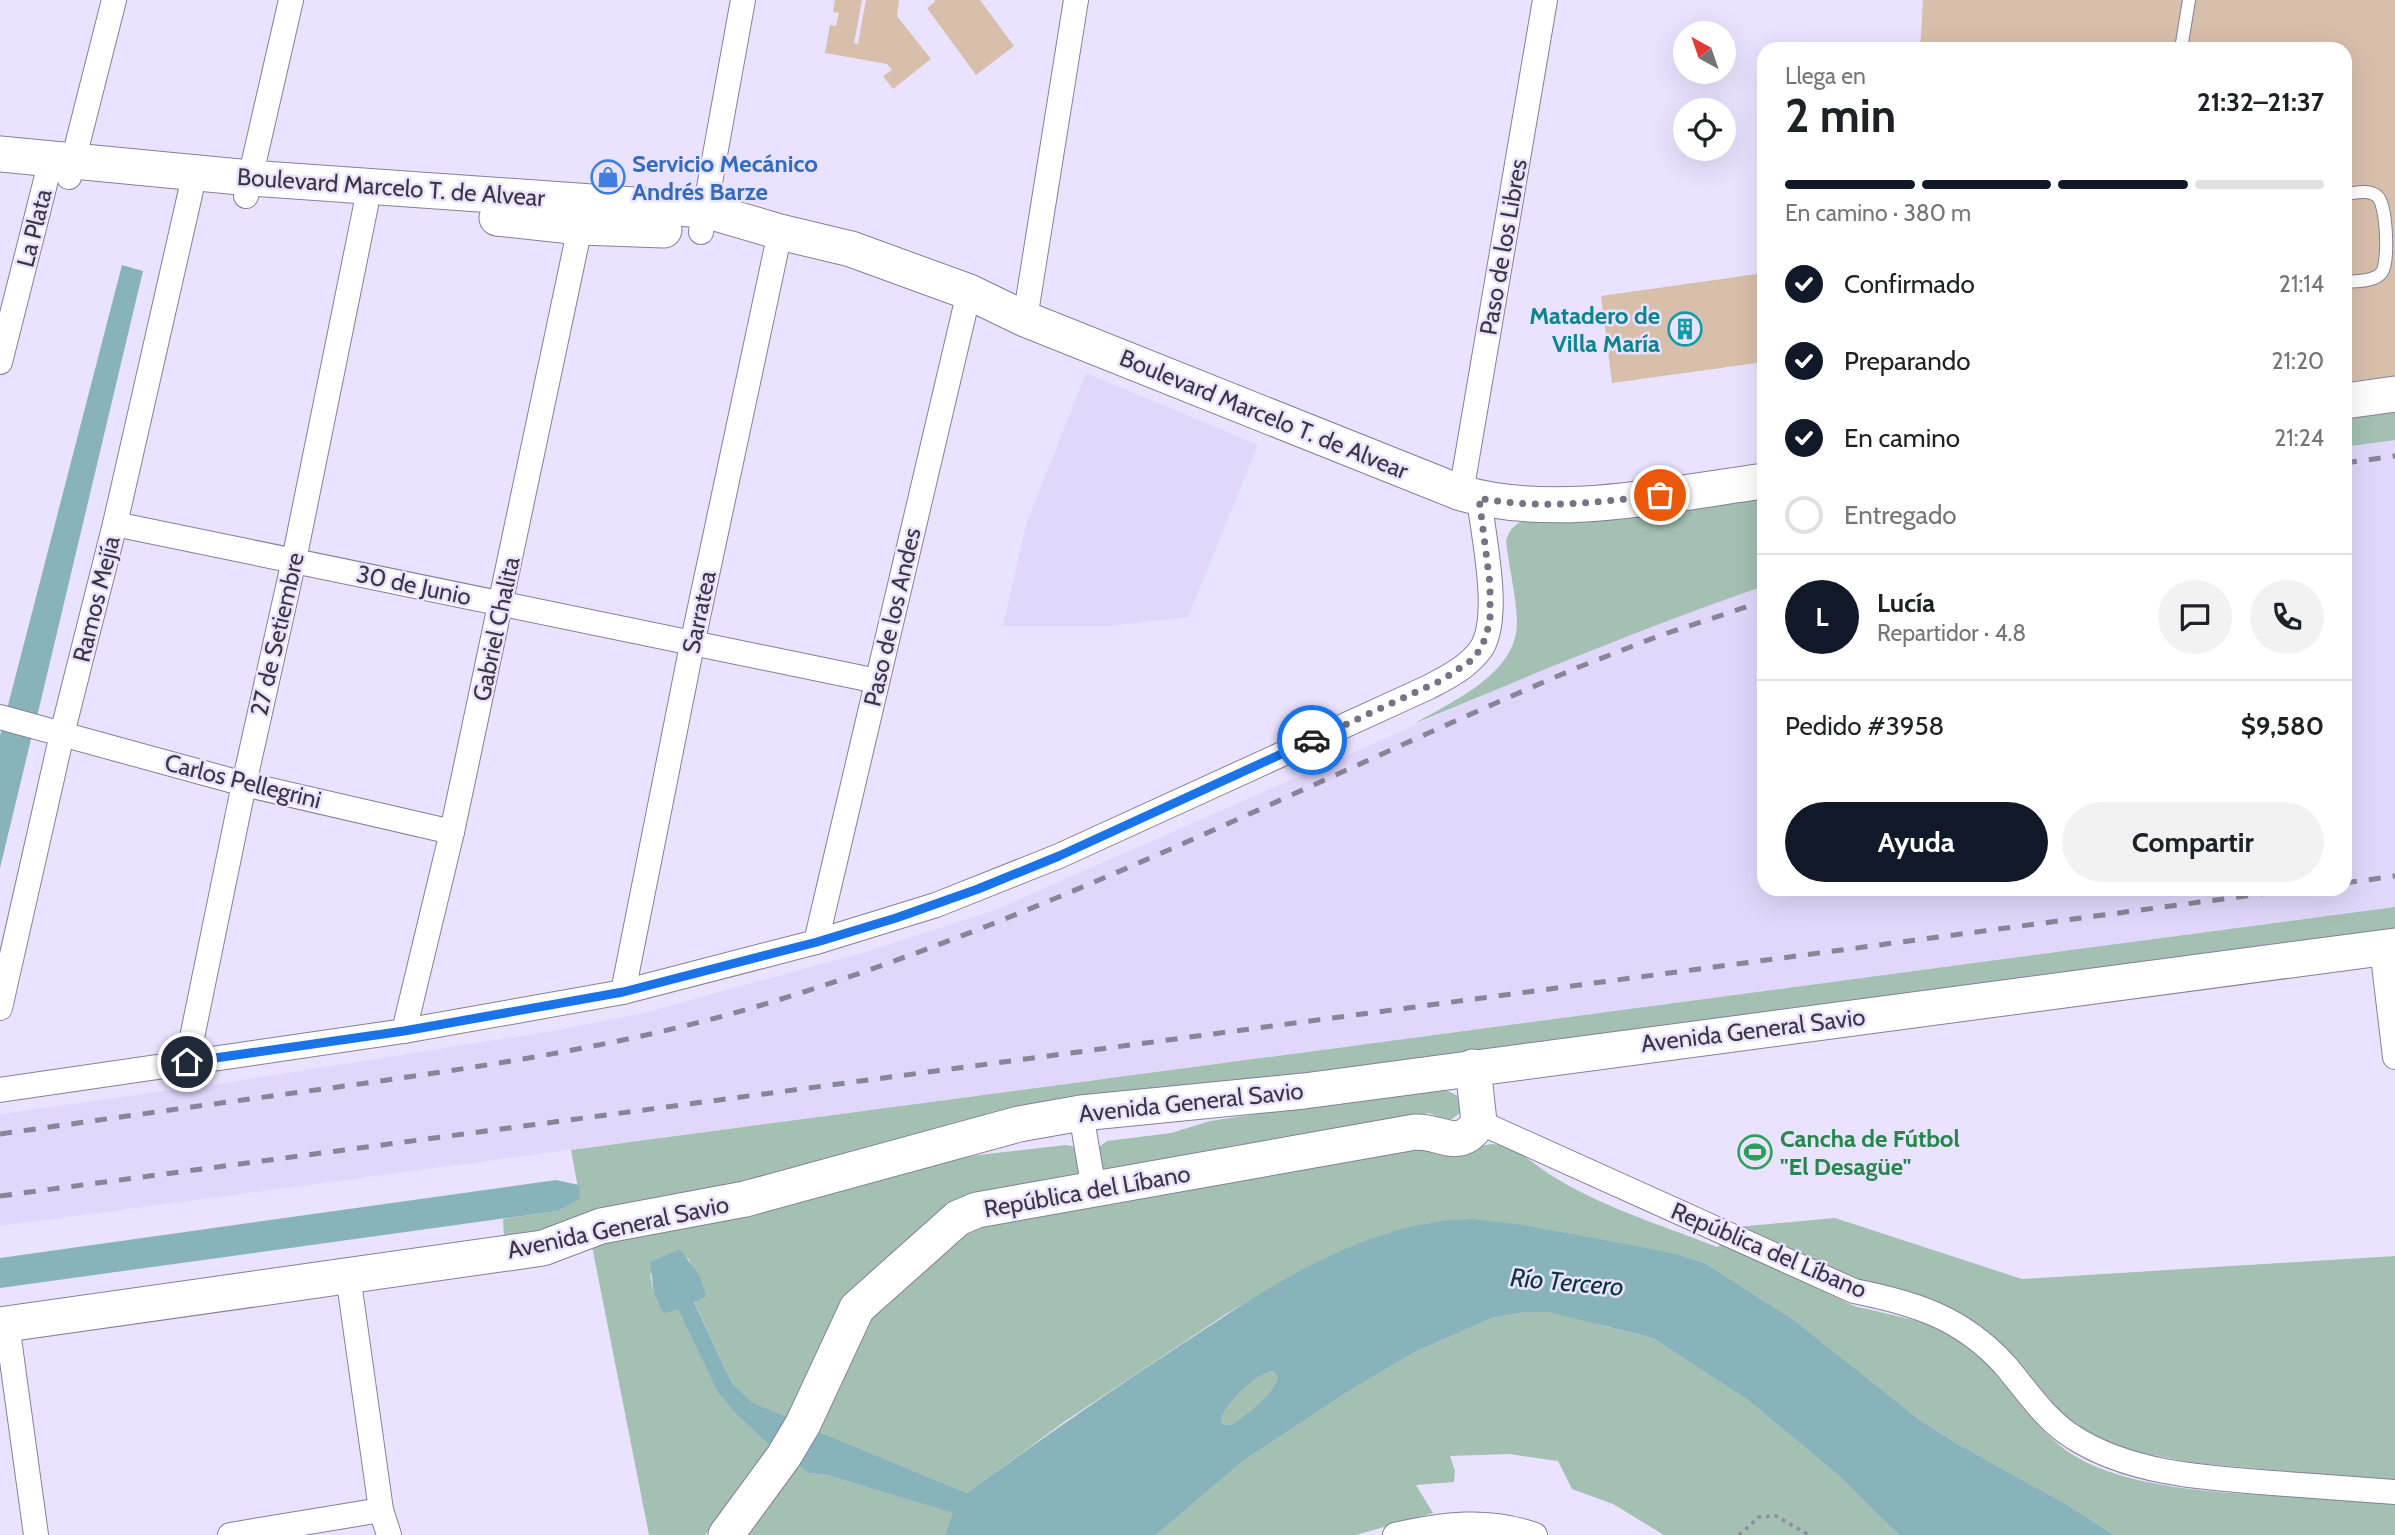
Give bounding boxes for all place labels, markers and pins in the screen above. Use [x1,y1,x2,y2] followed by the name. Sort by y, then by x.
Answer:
[632,149,818,206] place label: Servicio Mecánico Andrés Barze
[589,158,627,196] shop icon: Servicio Mecánico Andrés Barze
[1529,301,1660,358] place label: Matadero de Villa María
[1666,310,1704,348] building icon: Matadero de Villa María
[1630,465,1690,525] pin
[157,1032,217,1092] pin
[1780,1124,1960,1181] place label: Cancha de Fútbol "El Desagüe"
[1736,1133,1774,1171] sports icon: Cancha de Fútbol "El Desagüe"

